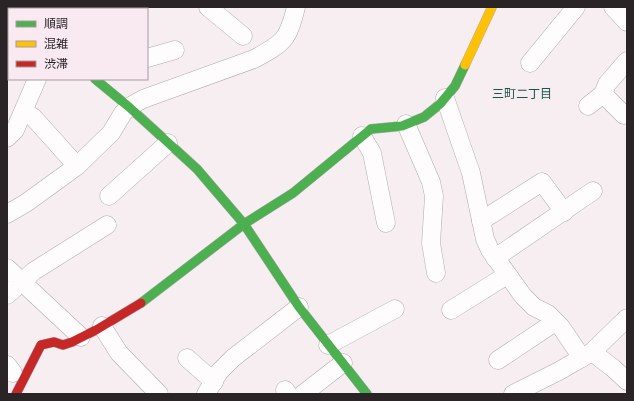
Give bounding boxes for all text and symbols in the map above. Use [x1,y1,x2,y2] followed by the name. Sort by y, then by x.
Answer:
[8,8,148,80] legend
[44,17,68,31] text: 順調
[44,37,68,51] text: 混雑
[44,57,68,71] text: 渋滞
[492,87,552,101] district label: 三町二丁目

